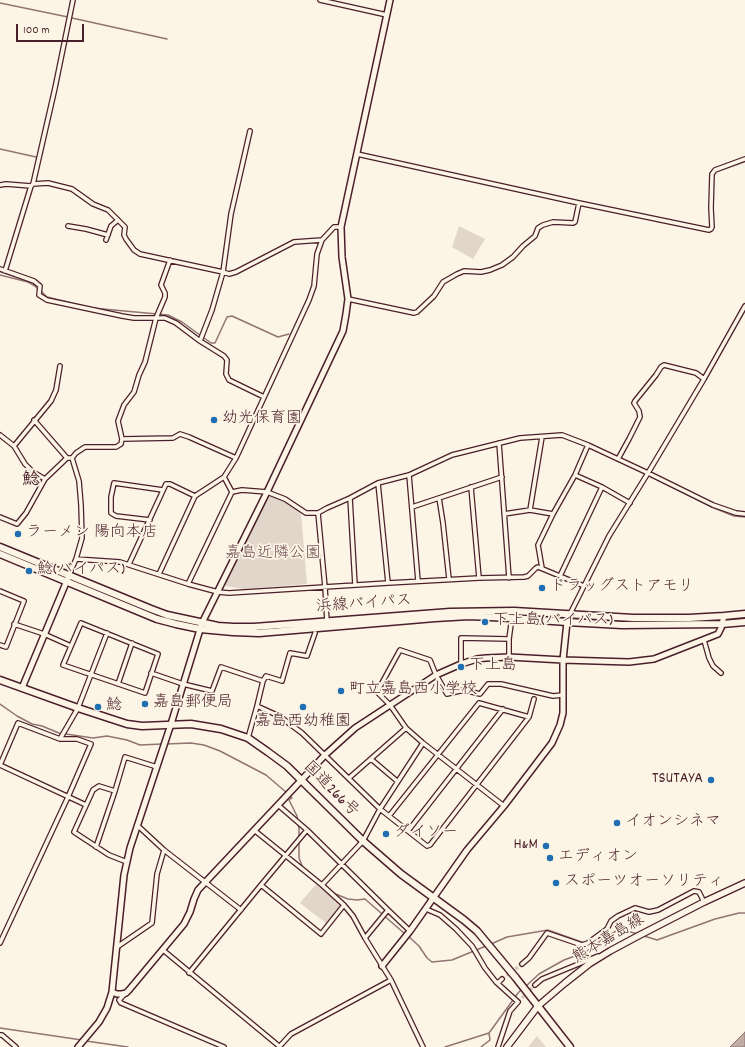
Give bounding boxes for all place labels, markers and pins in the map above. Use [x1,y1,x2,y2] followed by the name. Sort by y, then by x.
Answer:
[222,410,302,430] place label: 幼光保育園
[209,415,219,425] marker: 幼光保育園
[26,524,158,544] place label: ラーメン 陽向本店
[13,529,23,539] marker: ラーメン 陽向本店
[37,561,125,581] place label: 鯰(バイパス)
[24,566,34,576] marker: 鯰(バイパス)
[550,578,694,598] place label: ドラッグストアモリ
[537,583,547,593] marker: ドラッグストアモリ
[493,612,613,632] place label: 下上島(バイパス)
[480,617,490,627] marker: 下上島(バイパス)
[469,657,517,677] place label: 下上島
[456,662,466,672] marker: 下上島
[349,681,477,701] place label: 町立嘉島西小学校
[336,686,346,696] marker: 町立嘉島西小学校
[153,694,233,714] place label: 嘉島郵便局
[106,697,122,717] place label: 鯰
[140,699,150,709] marker: 嘉島郵便局
[93,702,103,712] marker: 鯰
[298,702,308,712] marker: 嘉島西幼稚園
[255,713,351,733] place label: 嘉島西幼稚園
[652,770,703,790] place label: TSUTAYA
[706,775,716,785] marker: TSUTAYA
[625,813,721,833] place label: イオンシネマ
[612,818,622,828] marker: イオンシネマ
[394,824,458,844] place label: ダイソー
[381,829,391,839] marker: ダイソー
[513,836,538,856] place label: H&M
[541,841,551,851] marker: H&M
[558,848,638,868] place label: エディオン
[545,853,555,863] marker: エディオン
[564,873,724,893] place label: スポーツオーソリティ
[551,878,561,888] marker: スポーツオーソリティ

